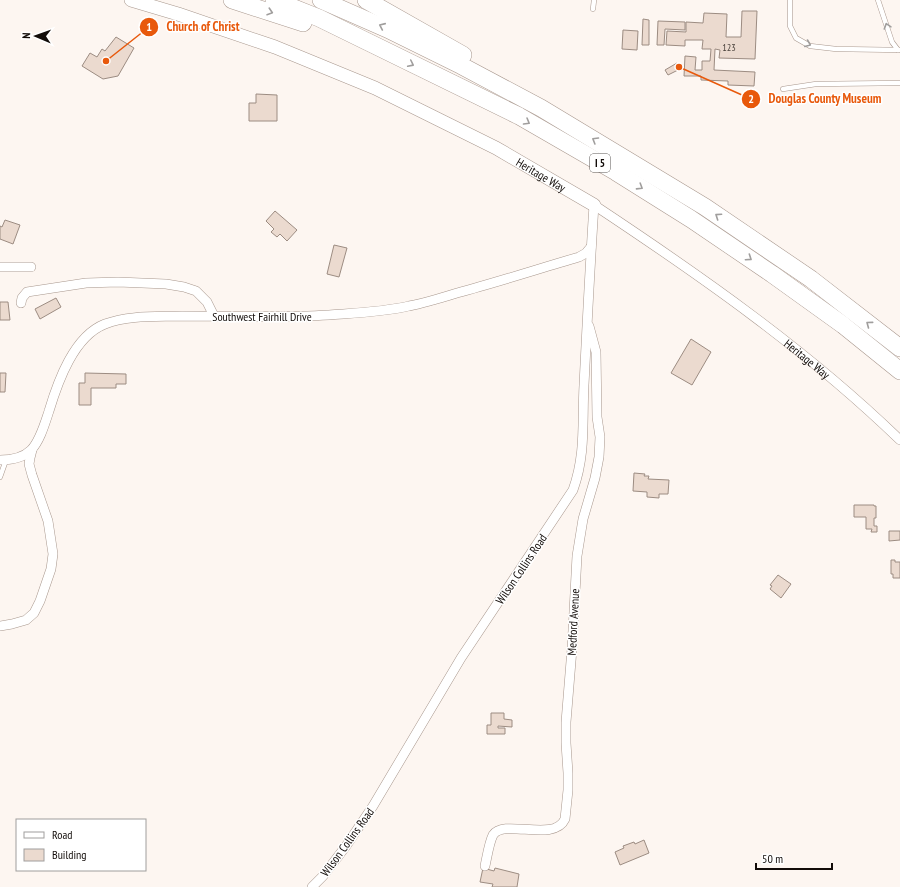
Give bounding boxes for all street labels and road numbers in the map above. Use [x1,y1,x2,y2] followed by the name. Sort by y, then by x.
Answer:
[514,154,569,195] street label: Heritage Way
[590,154,610,172] road number: I 5
[212,309,312,324] street label: Southwest Fairhill Drive
[781,335,834,382] street label: Heritage Way
[492,531,550,607] street label: Wilson Collins Road
[564,588,582,656] street label: Medford Avenue
[317,805,377,879] street label: Wilson Collins Road

